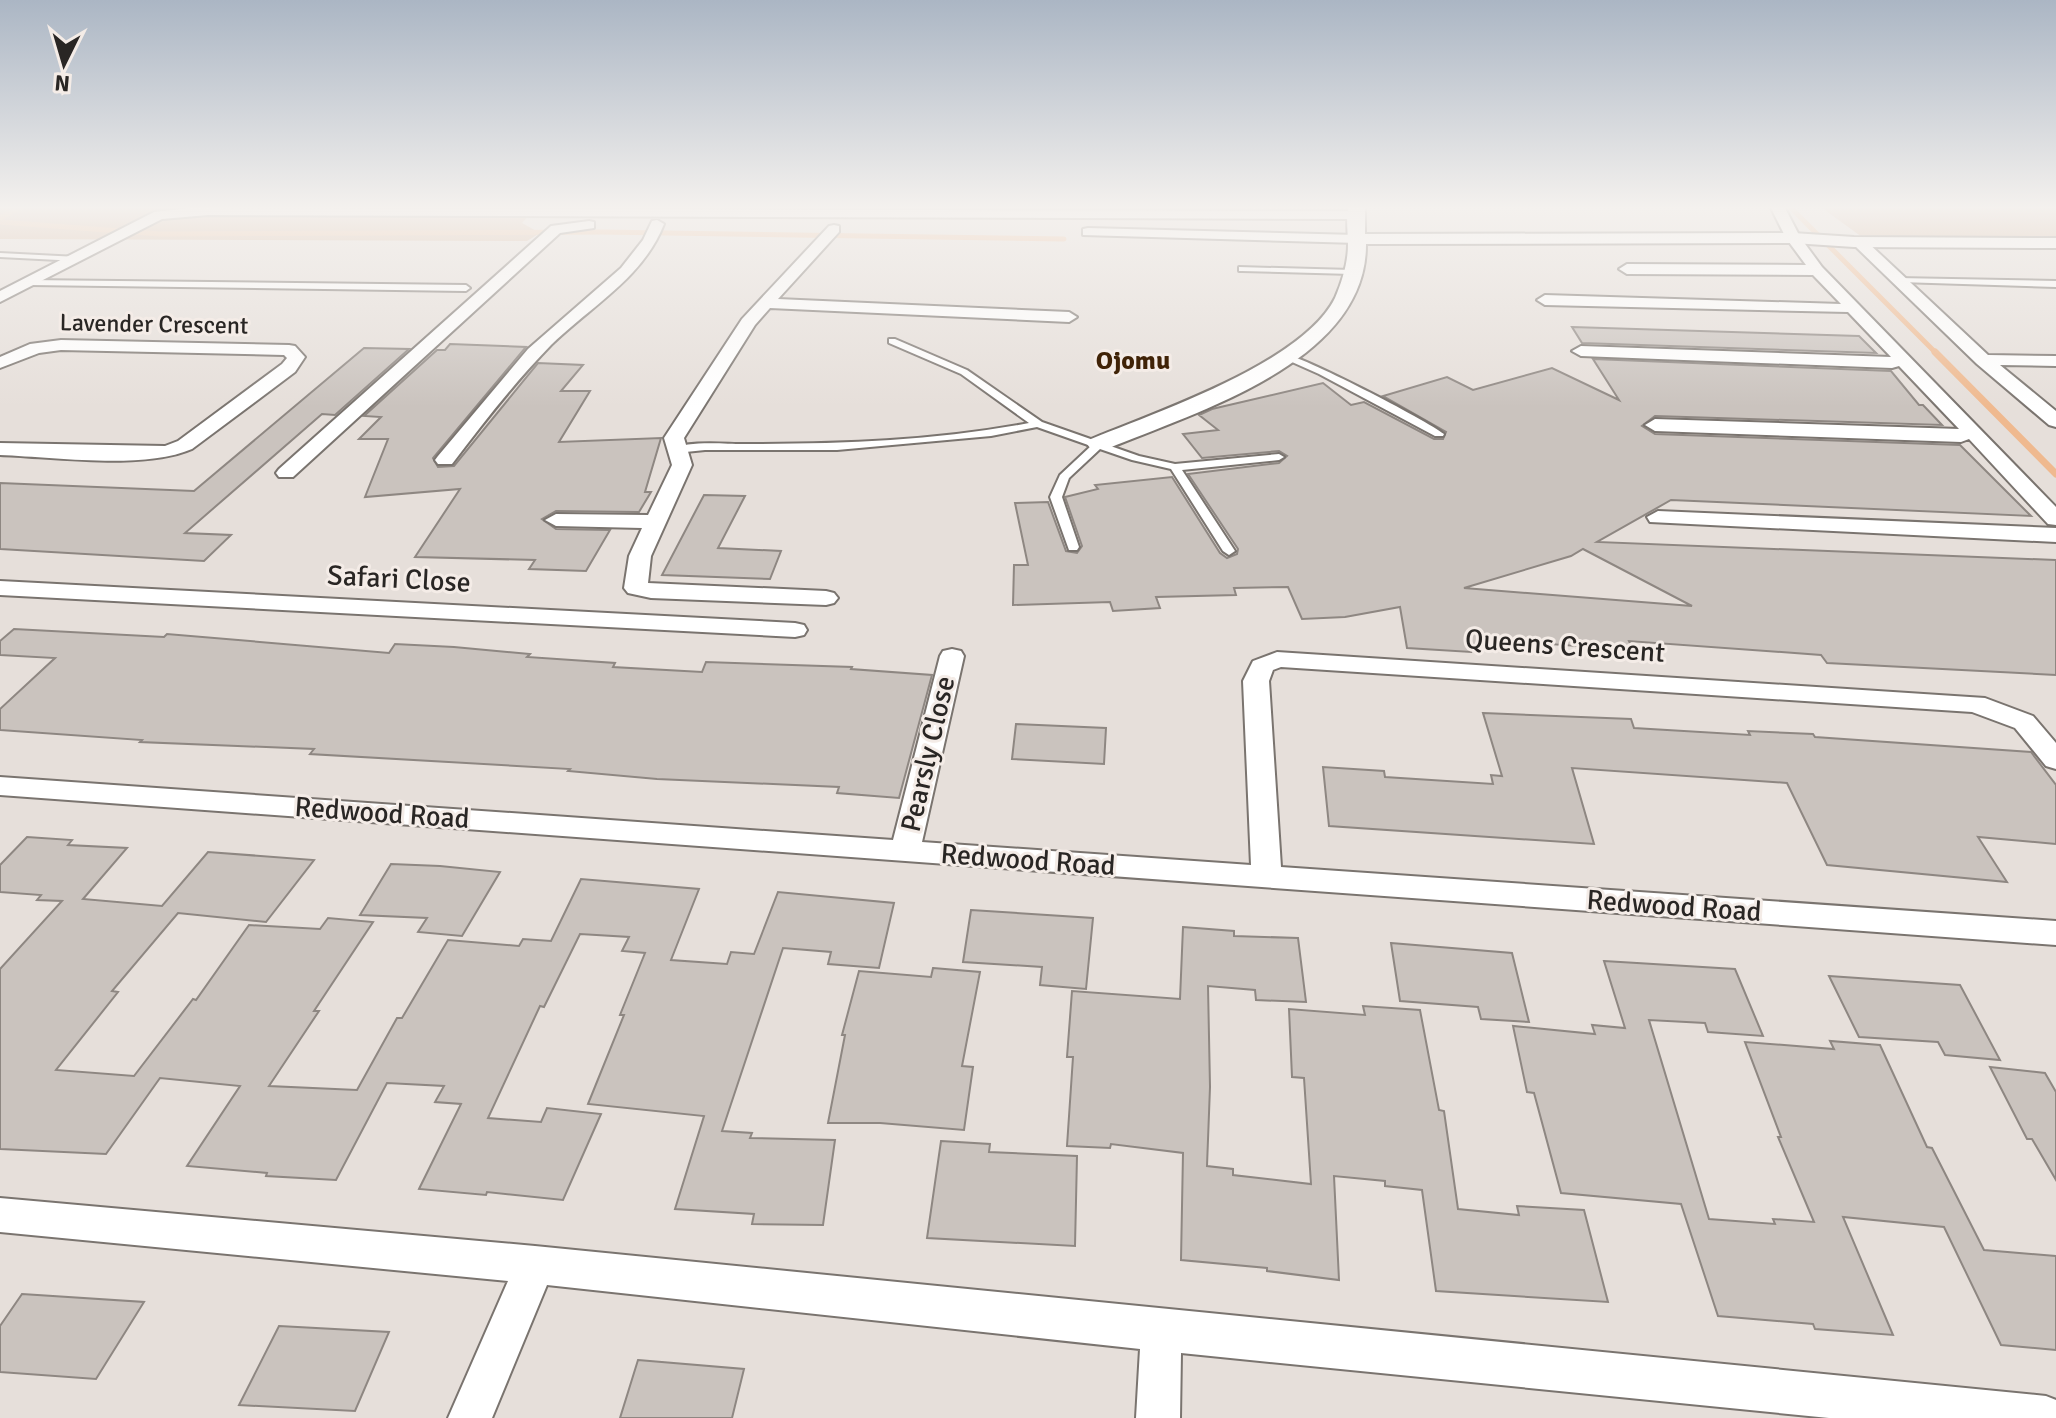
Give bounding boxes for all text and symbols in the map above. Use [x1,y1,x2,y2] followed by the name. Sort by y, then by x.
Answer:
[24,24,104,104] north arrow
[53,69,71,98] text: N
[59,307,249,341] street label: Lavender Crescent
[1096,345,1170,377] district label: Ojomu
[326,558,472,600] street label: Safari Close
[1464,622,1666,670] street label: Queens Crescent
[894,673,962,835] street label: Pearsly Close
[293,790,471,836] street label: Redwood Road
[939,837,1117,883] street label: Redwood Road
[1585,883,1763,929] street label: Redwood Road

